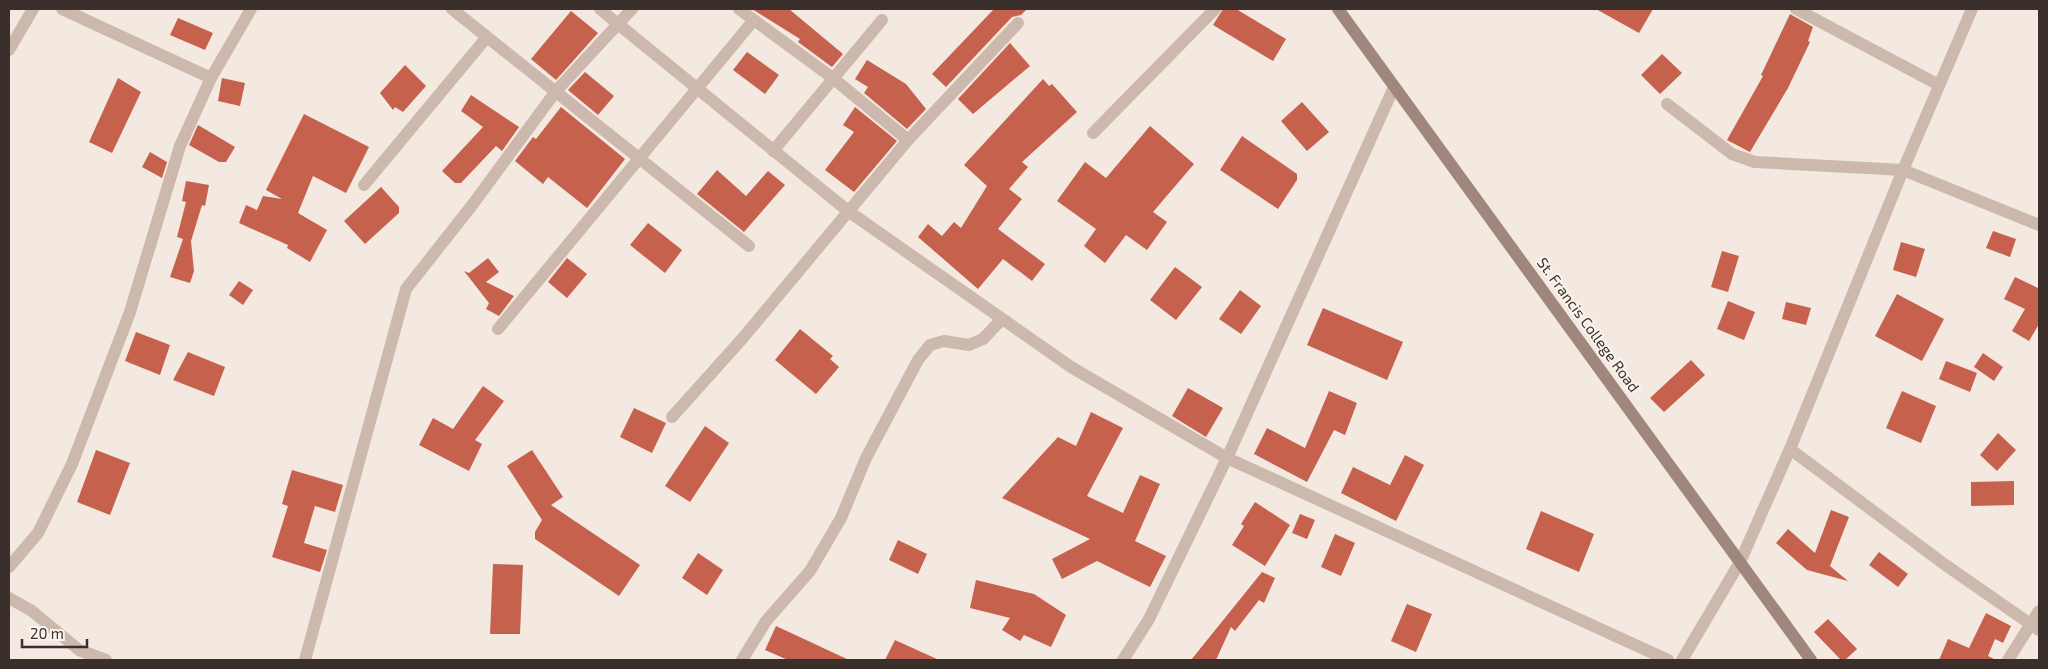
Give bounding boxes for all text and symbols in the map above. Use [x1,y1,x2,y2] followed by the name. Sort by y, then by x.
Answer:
[1534,254,1644,395] street label: St. Francis College Road
[22,616,88,648] scale bar
[30,624,64,642] text: 20 m

